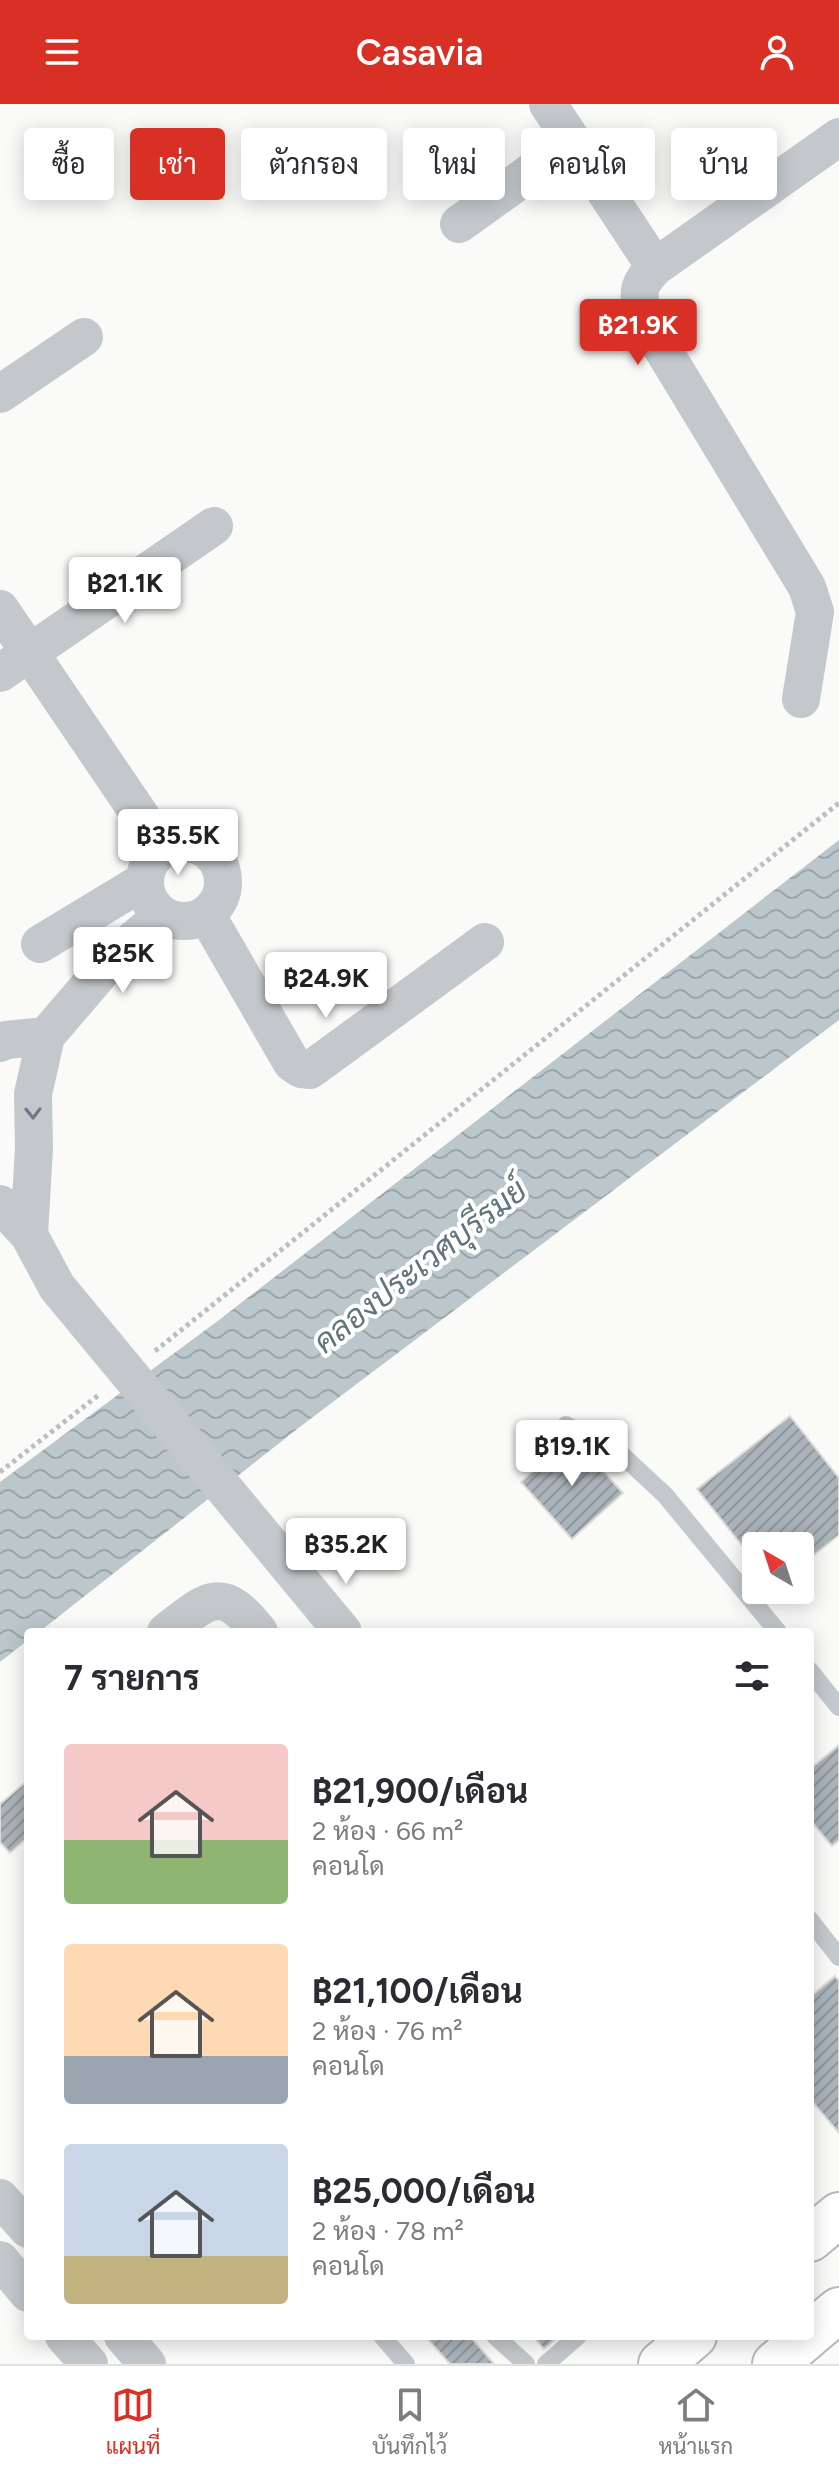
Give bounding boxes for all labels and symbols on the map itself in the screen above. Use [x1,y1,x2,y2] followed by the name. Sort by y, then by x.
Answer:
[573,299,703,367] pin: ฿21.9K
[60,557,190,625] pin: ฿21.1K
[113,809,243,877] pin: ฿35.5K
[76,927,170,995] pin: ฿25K
[261,952,391,1020] pin: ฿24.9K
[25,1107,42,1120] one-way arrow
[305,1167,539,1363] water label: คลองประเวศบุรีรมย์
[507,1420,637,1488] pin: ฿19.1K
[281,1518,411,1586] pin: ฿35.2K
[742,1532,814,1604] north arrow

